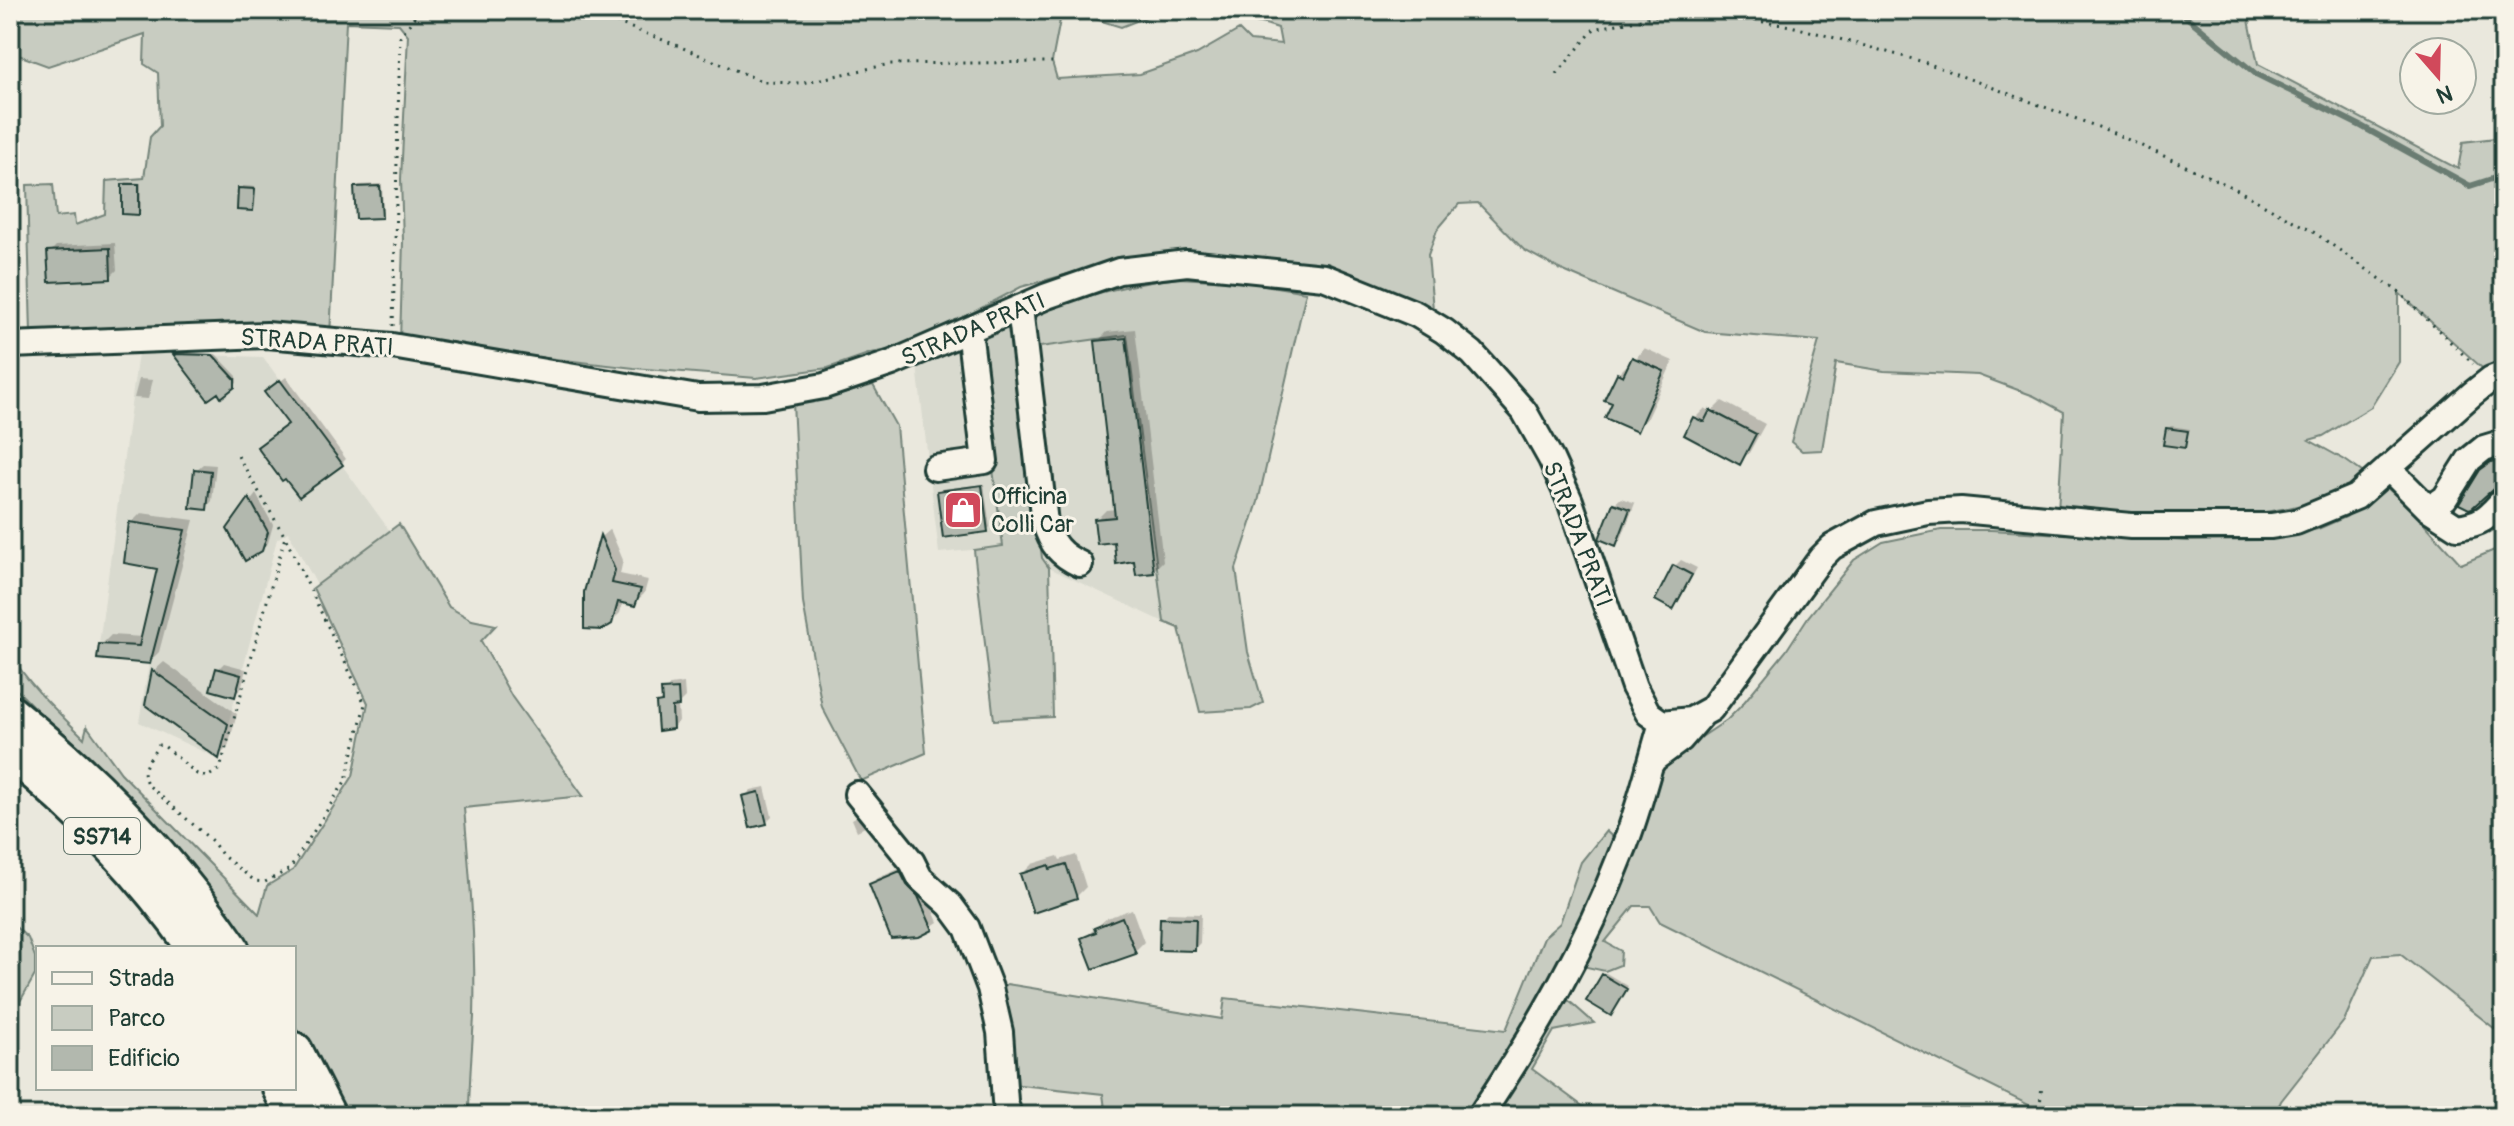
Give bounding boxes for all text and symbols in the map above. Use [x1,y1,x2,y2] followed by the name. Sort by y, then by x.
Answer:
[2398,36,2478,116] north arrow
[2433,78,2456,110] text: N
[897,286,1050,373] street label: STRADA PRATI
[239,323,395,362] street label: STRADA PRATI
[1536,457,1619,611] street label: STRADA PRATI
[991,482,1075,539] place label: Officina Colli Car
[942,489,984,531] shop icon: Officina Colli Car
[64,818,140,854] road number: SS714
[36,946,296,1090] legend
[108,964,174,993] text: Strada
[108,1004,165,1033] text: Parco
[108,1044,180,1073] text: Edificio

